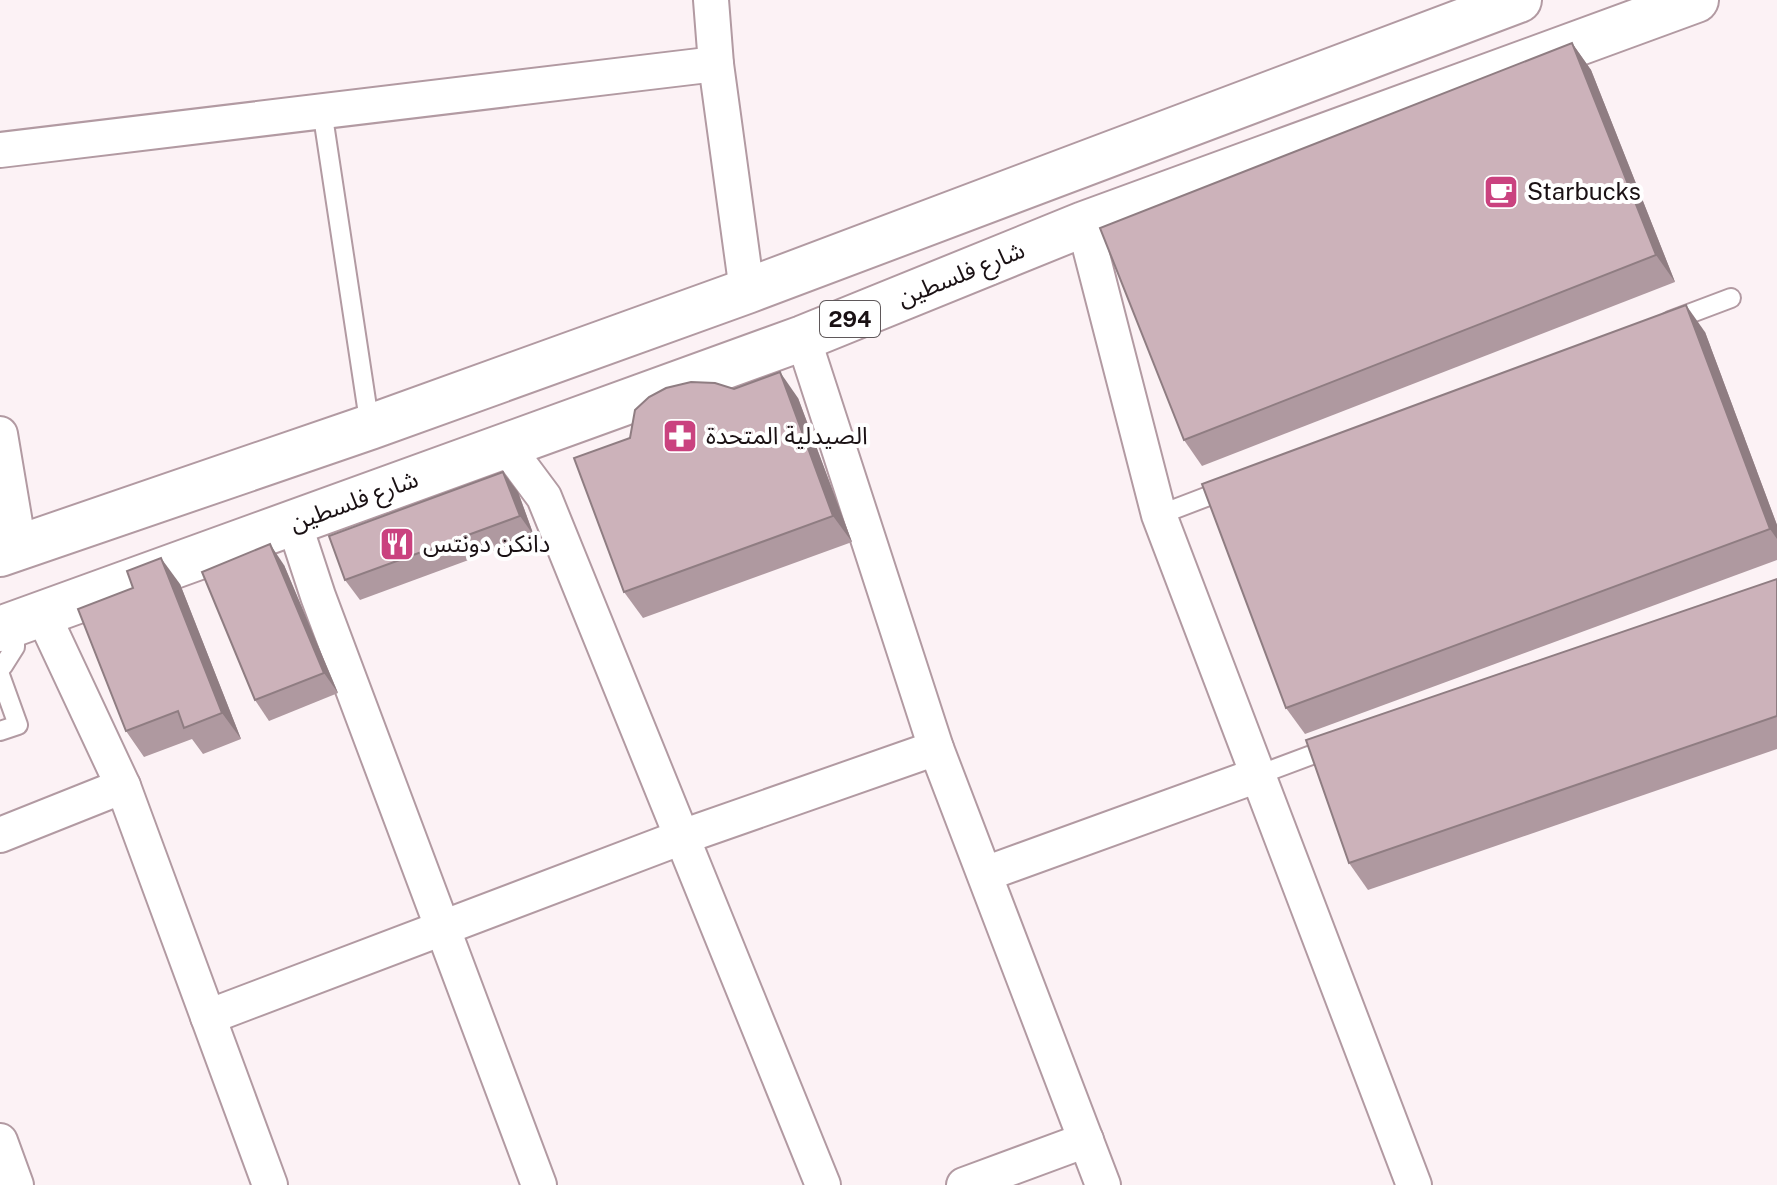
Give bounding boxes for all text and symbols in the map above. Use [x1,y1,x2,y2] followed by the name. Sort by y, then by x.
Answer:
[1482,173,1520,211] cafe icon: Starbucks
[1527,177,1641,205] place label: Starbucks
[893,235,1030,315] street label: شارع فلسطين
[820,301,880,337] road number: 294
[661,417,699,455] pharmacy icon: الصيدلية المتحدة
[706,421,868,449] place label: الصيدلية المتحدة
[286,464,423,540] street label: شارع فلسطين
[378,525,416,563] restaurant icon: دانكن دونتس
[423,529,550,558] place label: دانكن دونتس

